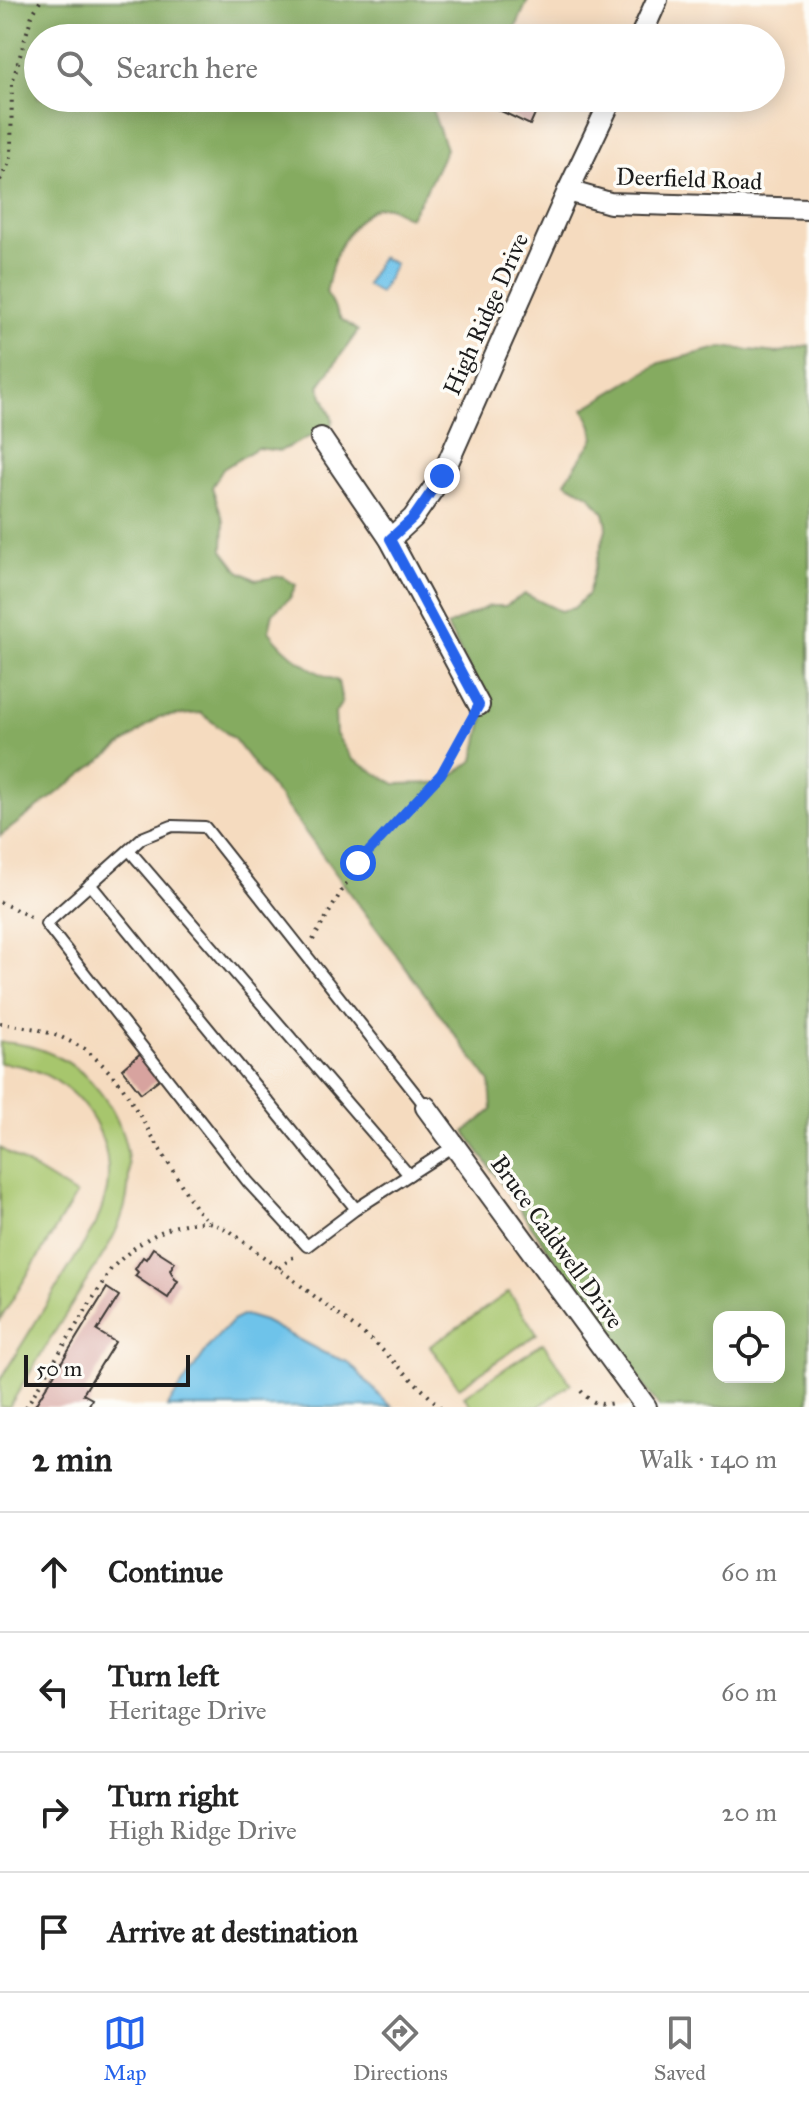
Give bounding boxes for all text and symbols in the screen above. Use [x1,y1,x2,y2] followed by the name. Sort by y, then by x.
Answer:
[24,24,785,112] search box
[52,46,96,90] icon: search
[116,50,258,86] text: Search here
[615,161,763,197] street label: Deerfield Road
[437,228,535,400] street label: High Ridge Drive
[424,458,460,494] route end
[340,845,376,881] route start
[484,1149,630,1335] street label: Bruce Caldwell Drive
[713,1311,785,1383] map controls
[713,1311,785,1383] button: locate
[24,1351,190,1387] scale bar
[36,1355,82,1382] text: 50 m
[32,1439,112,1480] text: 2 min
[639,1443,777,1475] text: Walk · 140 m
[32,1550,76,1594] icon: ahead
[108,1554,223,1590] text: Continue
[721,1556,777,1588] text: 60 m
[108,1658,219,1694] text: Turn left
[32,1670,76,1714] icon: left
[721,1676,777,1708] text: 60 m
[108,1694,267,1726] text: Heritage Drive
[108,1778,239,1814] text: Turn right
[32,1790,76,1834] icon: right
[722,1796,777,1828] text: 20 m
[108,1814,297,1846] text: High Ridge Drive
[32,1910,76,1954] icon: arrive
[108,1914,358,1950] text: Arrive at destination
[103,2011,147,2086] tab: Map
[353,2011,448,2086] tab: Directions
[654,2011,706,2086] tab: Saved

